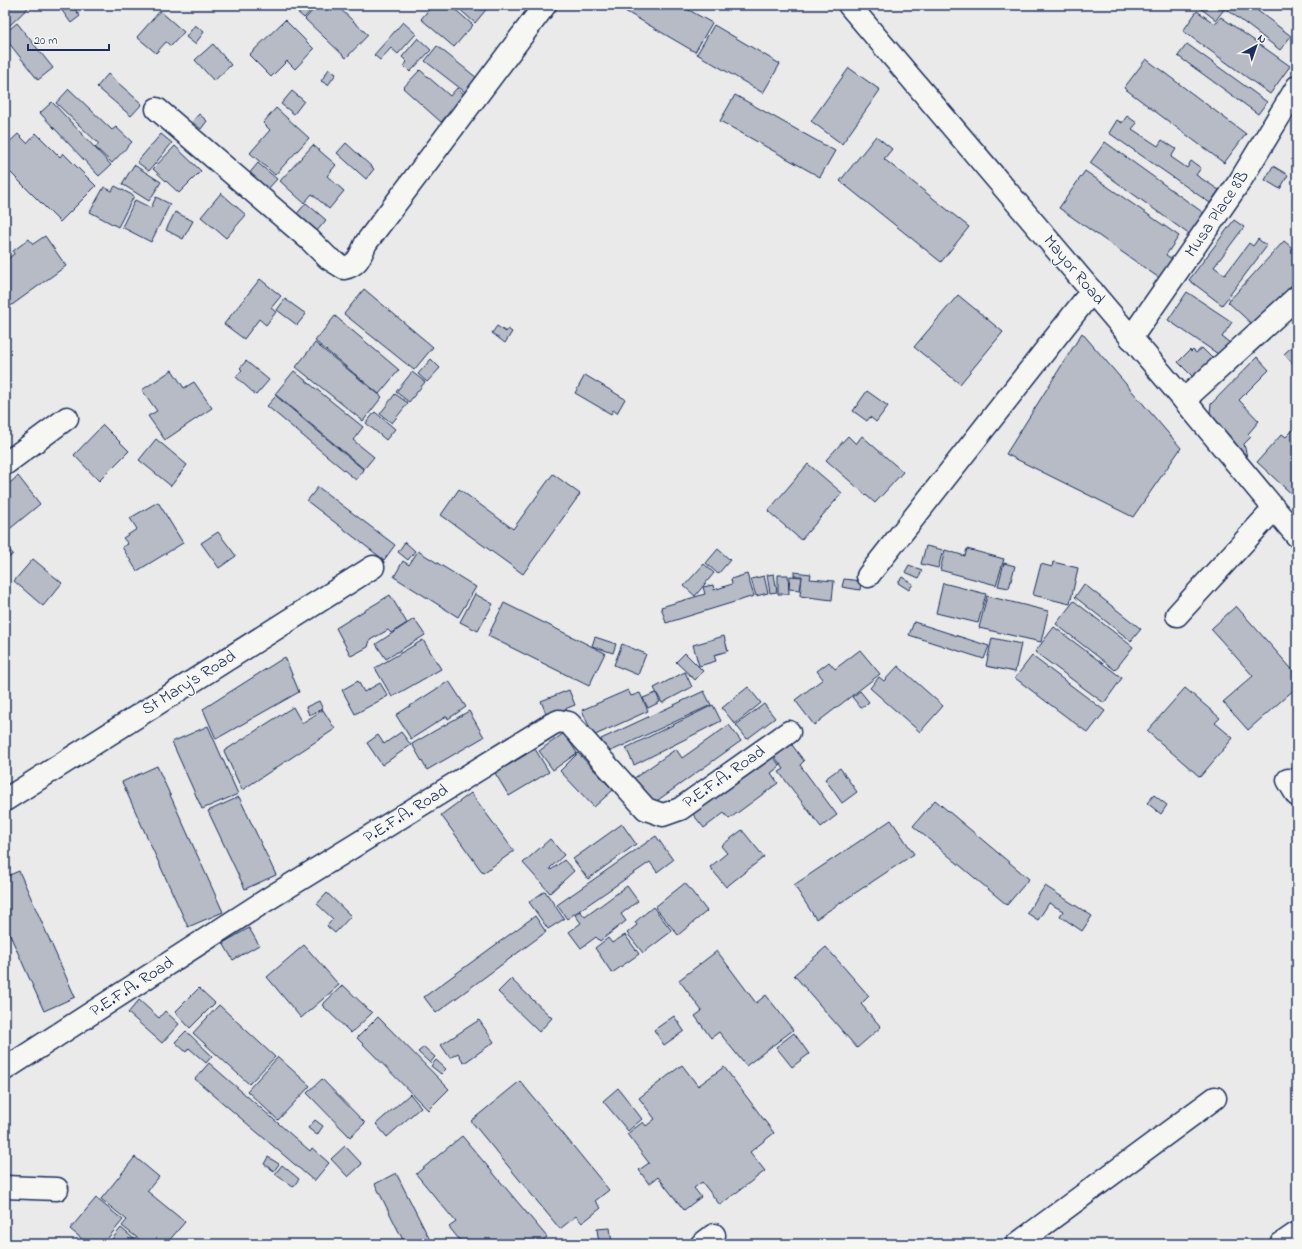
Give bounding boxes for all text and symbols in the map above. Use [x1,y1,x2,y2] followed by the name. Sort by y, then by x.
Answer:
[28,26,109,52] scale bar
[1236,26,1276,66] north arrow
[1254,31,1270,48] text: N
[34,32,57,50] text: 20 m
[1179,165,1255,263] street label: Musa Place 8B
[1036,229,1111,311] street label: Mayor Road
[137,644,242,723] street label: St Mary's Road
[678,739,771,815] street label: P.E.F.A. Road
[359,778,454,850] street label: P.E.F.A. Road
[85,950,179,1024] street label: P.E.F.A. Road

